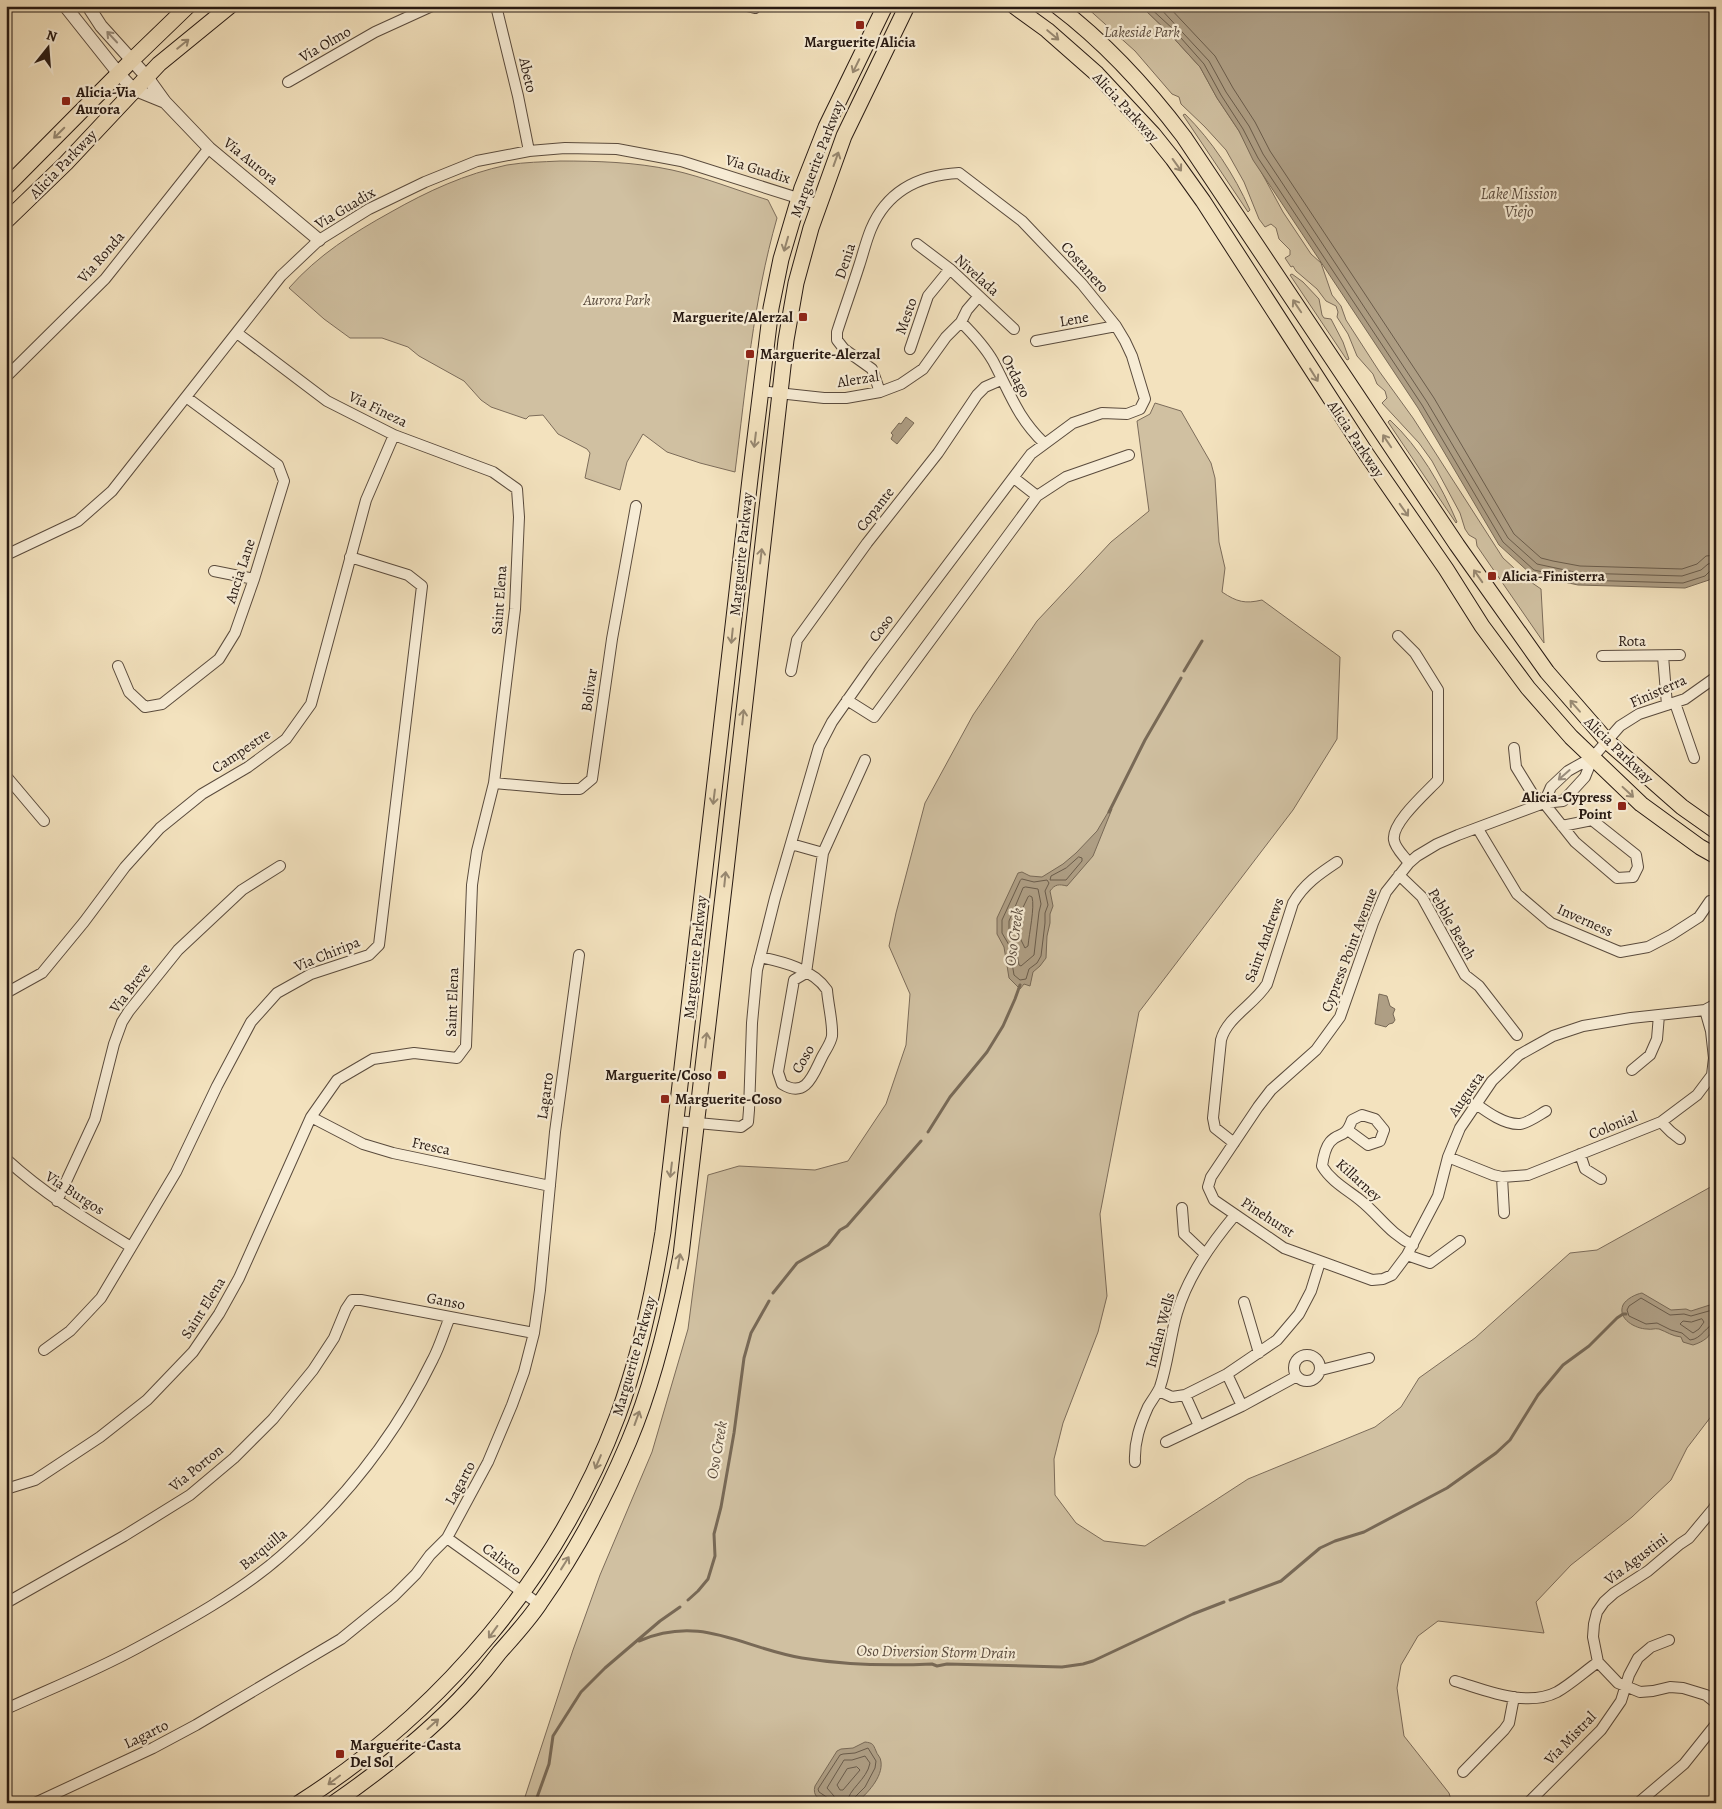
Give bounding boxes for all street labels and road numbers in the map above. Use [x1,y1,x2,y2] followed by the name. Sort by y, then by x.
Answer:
[295,21,355,67] street label: Via Olmo
[514,55,542,94] street label: Abeto
[1088,67,1164,147] street label: Alicia Parkway
[785,97,849,221] street label: Marguerite Parkway
[24,125,101,204] street label: Alicia Parkway
[219,132,283,189] street label: Via Aurora
[722,149,793,188] street label: Via Guadix
[310,182,379,234] street label: Via Guadix
[72,227,129,288] street label: Via Ronda
[1057,237,1113,297] street label: Costanero
[830,240,860,282] street label: Denia
[950,250,1004,300] street label: Nivelada
[890,295,922,337] street label: Mesto
[1058,307,1090,331] street label: Lene
[997,351,1035,401] street label: Ordago
[835,366,881,392] street label: Alerzal
[344,386,411,432] street label: Via Fineza
[1322,396,1389,482] street label: Alicia Parkway
[851,482,899,535] street label: Copante
[725,491,757,617] street label: Marguerite Parkway
[220,536,260,607] street label: Ancia Lane
[487,565,511,635] street label: Saint Elena
[864,610,898,646] street label: Coso
[1618,631,1646,651] street label: Rota
[576,667,602,713] street label: Bolivar
[1626,670,1690,712] street label: Finisterra
[1579,711,1658,788] street label: Alicia Parkway
[208,724,275,778] street label: Campestre
[1423,884,1481,964] street label: Pebble Beach
[1316,885,1382,1015] street label: Cypress Point Avenue
[679,894,711,1020] street label: Marguerite Parkway
[1239,895,1289,985] street label: Saint Andrews
[1554,899,1616,941] street label: Inverness
[290,932,363,977] street label: Via Chiripa
[104,959,155,1018] street label: Via Breve
[441,967,463,1037] street label: Saint Elena
[787,1041,819,1077] street label: Coso
[1443,1068,1489,1121] street label: Augusta
[532,1071,558,1121] street label: Lagarto
[1586,1106,1641,1144] street label: Colonial
[410,1132,452,1160] street label: Fresca
[1332,1154,1386,1206] street label: Killarney
[41,1166,108,1220] street label: Via Burgos
[1237,1192,1299,1242] street label: Pinehurst
[176,1273,230,1343] street label: Saint Elena
[425,1288,467,1314] street label: Ganso
[1140,1290,1180,1370] street label: Indian Wells
[607,1293,661,1418] street label: Marguerite Parkway
[164,1440,227,1497] street label: Via Porton
[440,1458,480,1508] street label: Lagarto
[235,1524,291,1574] street label: Barquilla
[1599,1529,1672,1590] street label: Via Agustini
[478,1538,526,1580] street label: Calixto
[1539,1707,1601,1770] street label: Via Mistral
[120,1715,172,1753] street label: Lagarto

